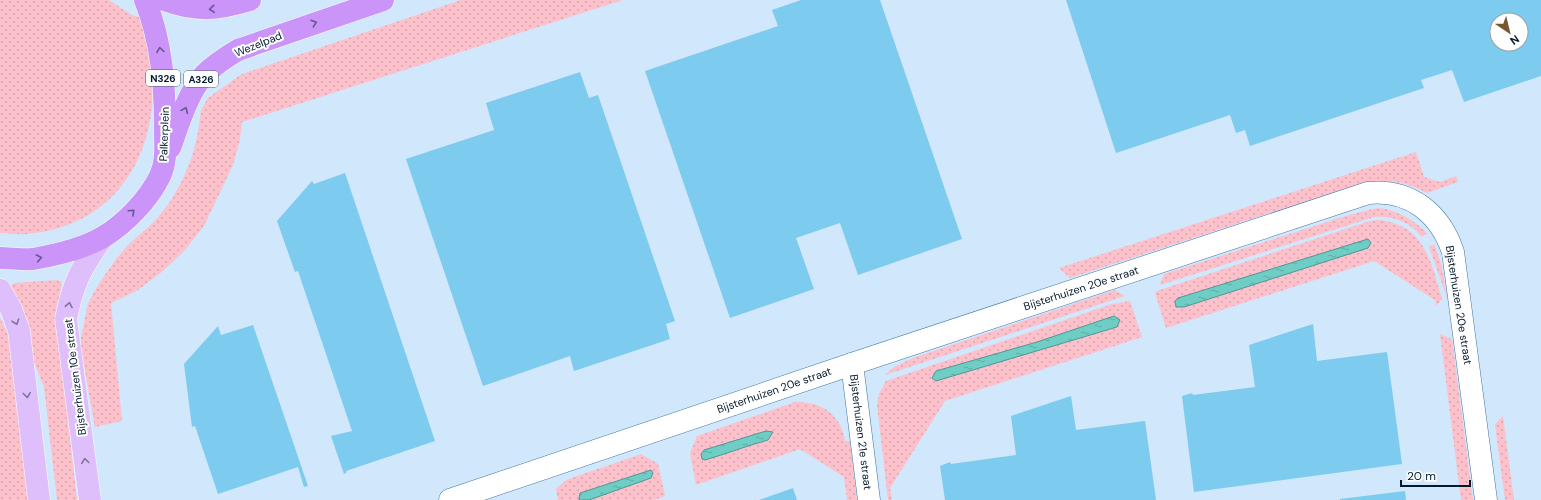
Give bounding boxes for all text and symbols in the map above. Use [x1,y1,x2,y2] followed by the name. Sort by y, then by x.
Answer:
[209,4,215,13] one-way arrow
[1489,12,1529,52] north arrow
[310,20,317,28] one-way arrow
[232,28,284,60] street label: Wezelpad
[1507,32,1522,48] text: N
[156,47,164,54] one-way arrow
[146,70,180,86] road number: N326
[184,71,218,87] road number: A326
[156,106,172,162] street label: Palkerplein
[180,106,188,114] one-way arrow
[127,210,135,217] one-way arrow
[1443,245,1475,365] street label: Bijsterhuizen 20e straat
[36,254,42,262] one-way arrow
[1022,263,1140,313] street label: Bijsterhuizen 20e straat
[64,302,72,308] one-way arrow
[11,318,19,325] one-way arrow
[61,318,89,436] street label: Bijsterhuizen 10e straat
[715,364,833,416] street label: Bijsterhuizen 20e straat
[847,373,875,491] street label: Bijsterhuizen 21e straat
[22,392,31,398] one-way arrow
[81,458,90,464] one-way arrow
[1401,462,1470,488] scale bar
[1407,468,1436,484] text: 20 m

